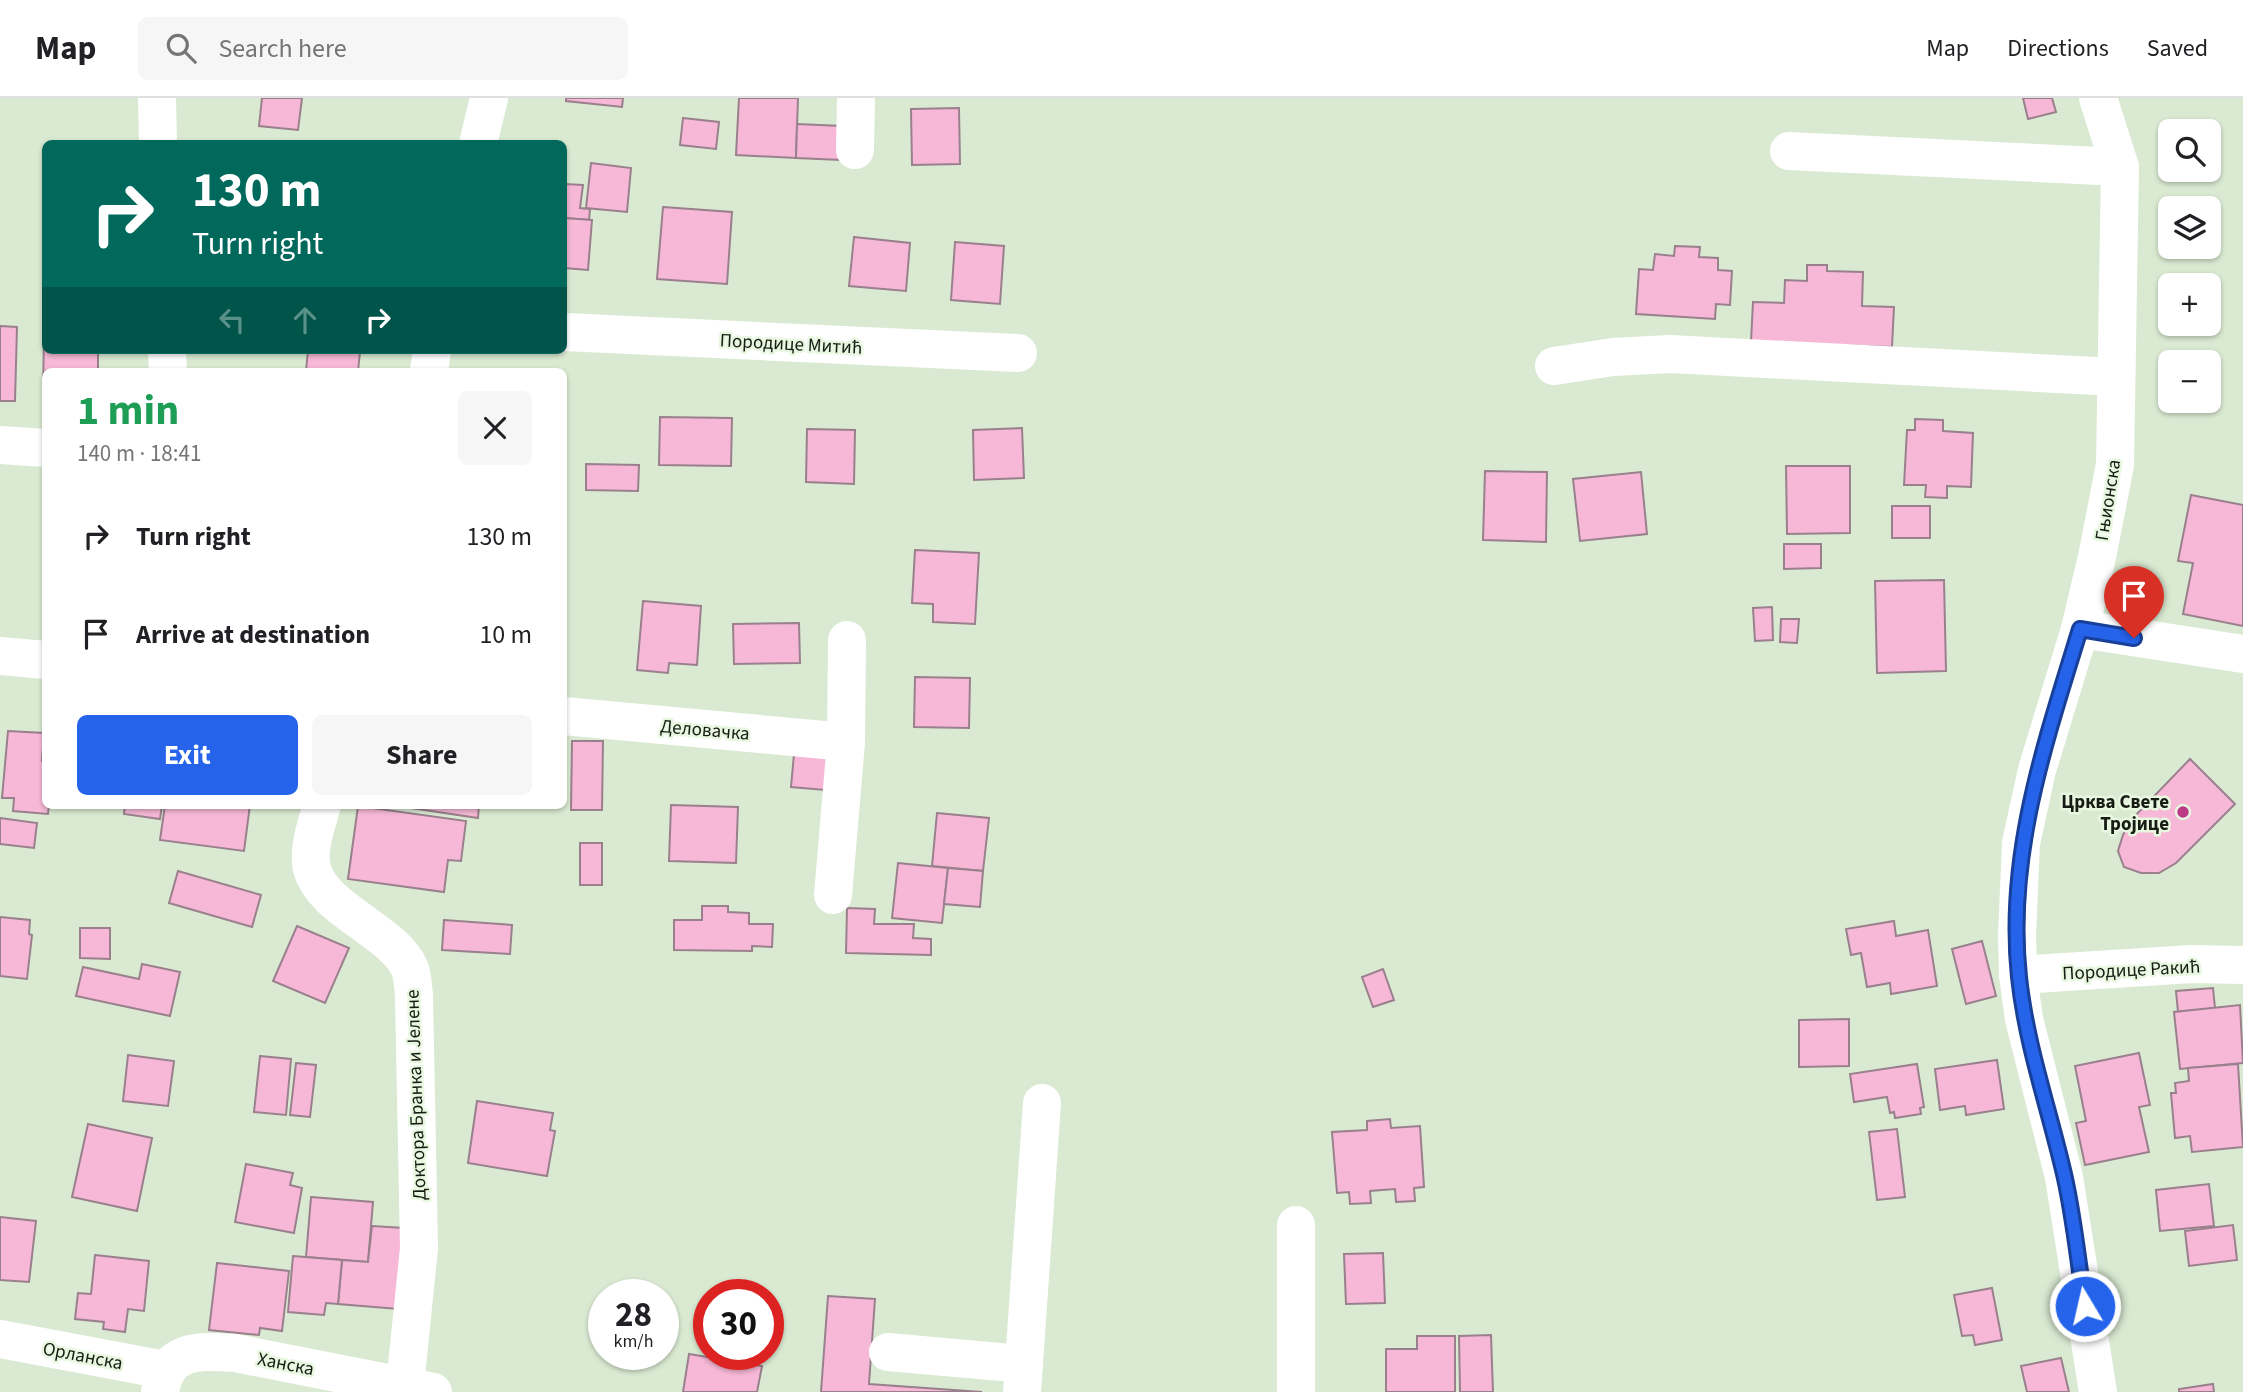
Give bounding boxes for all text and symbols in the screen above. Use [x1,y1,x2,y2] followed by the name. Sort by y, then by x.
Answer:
[138,17,628,80] search box
[35,25,96,72] text: Map
[162,29,200,67] icon: search
[218,30,347,67] text: Search here
[1926,31,1969,66] text: Map
[2007,31,2109,66] text: Directions
[2147,31,2208,66] text: Saved
[2158,119,2221,413] map controls
[2158,119,2221,182] button: search
[192,156,321,226] text: 130 m
[77,168,168,259] icon: right
[2158,196,2221,259] button: layers
[192,221,323,267] text: Turn right
[2158,273,2221,336] button: +
[213,301,251,339] icon: left
[286,301,324,339] icon: ahead
[359,301,397,339] icon: right
[719,327,863,362] street label: Породице Митић
[2158,350,2221,413] button: −
[77,381,179,441] text: 1 min
[458,391,532,465] button: close
[77,437,201,470] text: 140 m · 18:41
[2089,458,2128,543] street label: Гњионска
[77,517,115,555] icon: right
[136,518,251,555] text: Turn right
[466,518,532,555] text: 130 m
[2104,566,2164,638] pin
[2115,577,2153,615] icon: arrive
[77,615,115,653] icon: arrive
[136,616,370,653] text: Arrive at destination
[479,616,532,653] text: 10 m
[659,713,751,748] street label: Деловачка
[77,715,298,795] button: Exit
[312,715,532,795] button: Share
[2061,789,2169,838] place label: Црква Свете Тројице
[2175,804,2191,820] marker: Црква Свете Тројице
[2061,953,2201,988] street label: Породице Ракић
[399,989,434,1201] street label: Доктора Бранка и Јелене
[2048,1269,2122,1343] position arrow
[693,1279,784,1370] speed limit sign: 30
[615,1290,652,1340] text: 28
[614,1329,653,1354] text: km/h
[40,1335,125,1377] street label: Орланска
[255,1346,316,1383] street label: Ханска

